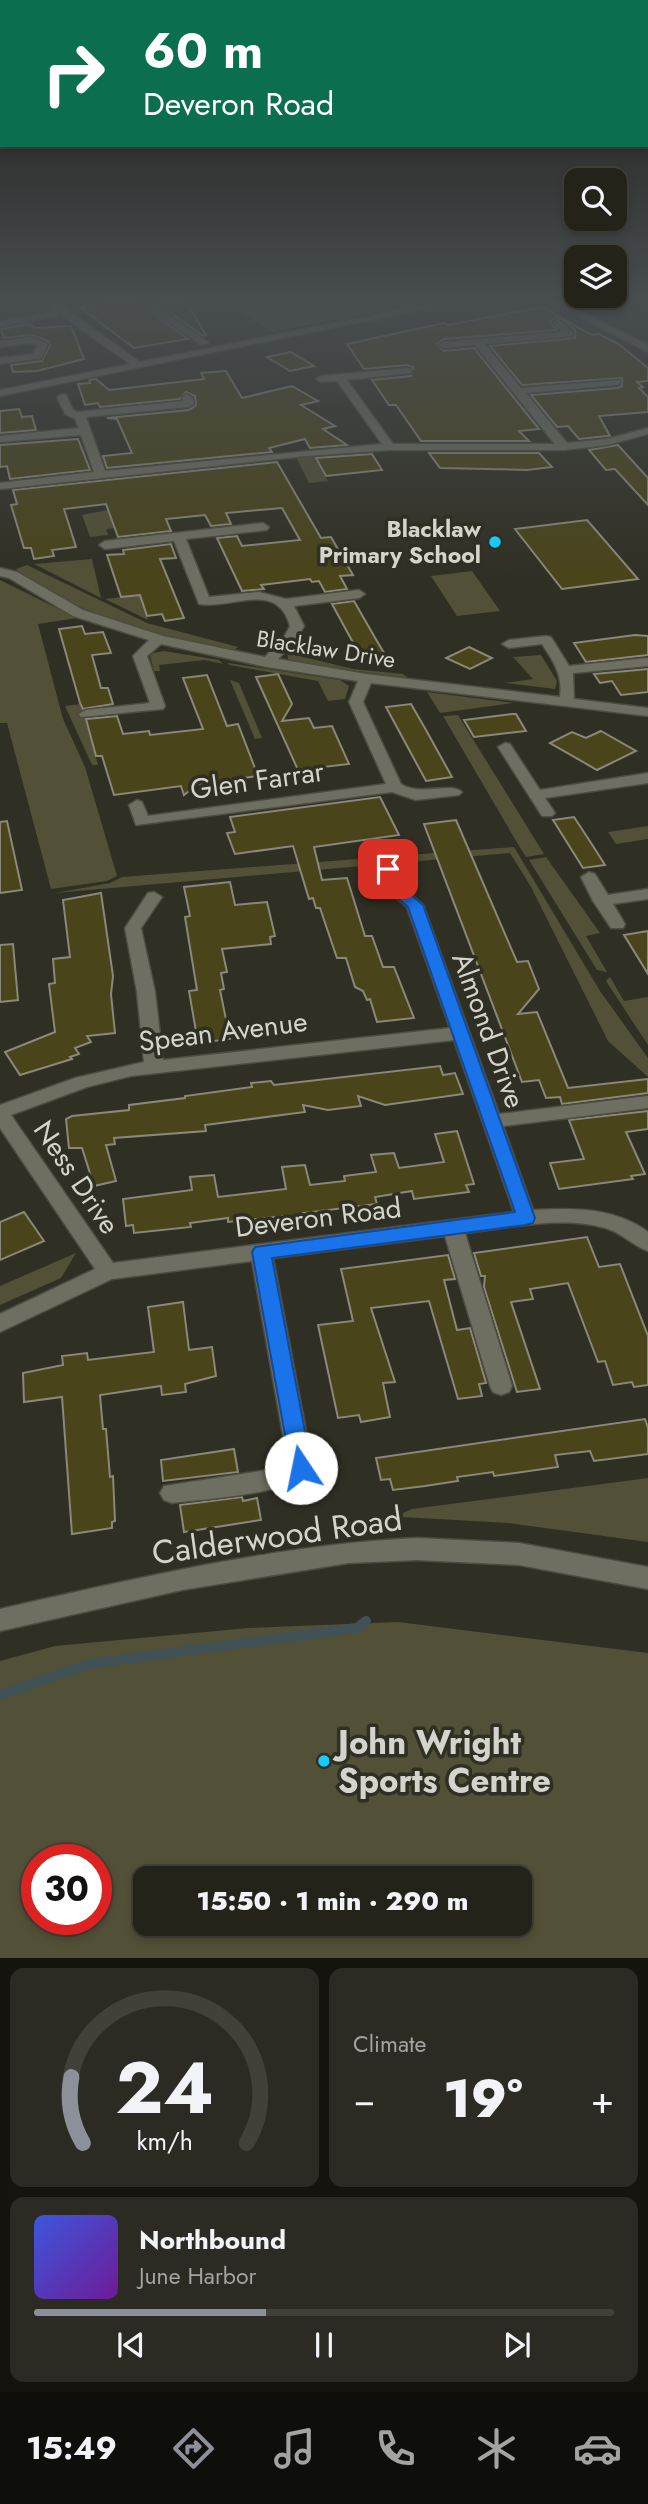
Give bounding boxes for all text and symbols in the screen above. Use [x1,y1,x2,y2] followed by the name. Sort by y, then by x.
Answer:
[143,16,263,86] text: 60 m
[28,28,119,119] icon: right
[143,81,334,127] text: Deveron Road
[564,168,627,308] map controls
[564,168,627,231] button: search
[564,245,627,308] button: layers
[319,512,481,572] place label: Blacklaw Primary School
[487,534,503,550] marker: Blacklaw Primary School
[254,621,398,677] street label: Blacklaw Drive
[188,751,327,810] street label: Glen Farrar
[358,839,418,899] pin
[369,850,407,888] icon: arrive
[441,946,536,1114] street label: Almond Drive
[136,1001,310,1062] street label: Spean Avenue
[23,1112,130,1242] street label: Ness Drive
[233,1187,404,1248] street label: Deveron Road
[264,1431,338,1505] position arrow
[149,1495,405,1576] street label: Calderwood Road
[332,1719,551,1804] place label: John Wright Sports Centre
[316,1753,332,1769] marker: John Wright Sports Centre
[21,1844,112,1935] speed limit sign: 30
[197,1882,468,1920] text: 15:50 · 1 min · 290 m
[353,2027,426,2061] text: Climate
[115,2036,214,2141] text: 24
[443,2061,523,2137] text: 19°
[353,2072,375,2127] text: −
[591,2072,614,2127] text: +
[136,2123,193,2159] text: km/h
[139,2221,286,2259] text: Northbound
[139,2259,256,2293] text: June Harbor
[112,2326,150,2364] icon: previous
[305,2326,343,2364] icon: pause
[498,2326,536,2364] icon: next
[169,2424,218,2473] icon: directions
[270,2424,319,2473] icon: music
[371,2424,420,2473] icon: phone
[472,2424,521,2473] icon: climate
[573,2424,622,2473] icon: car
[26,2425,117,2471] text: 15:49

